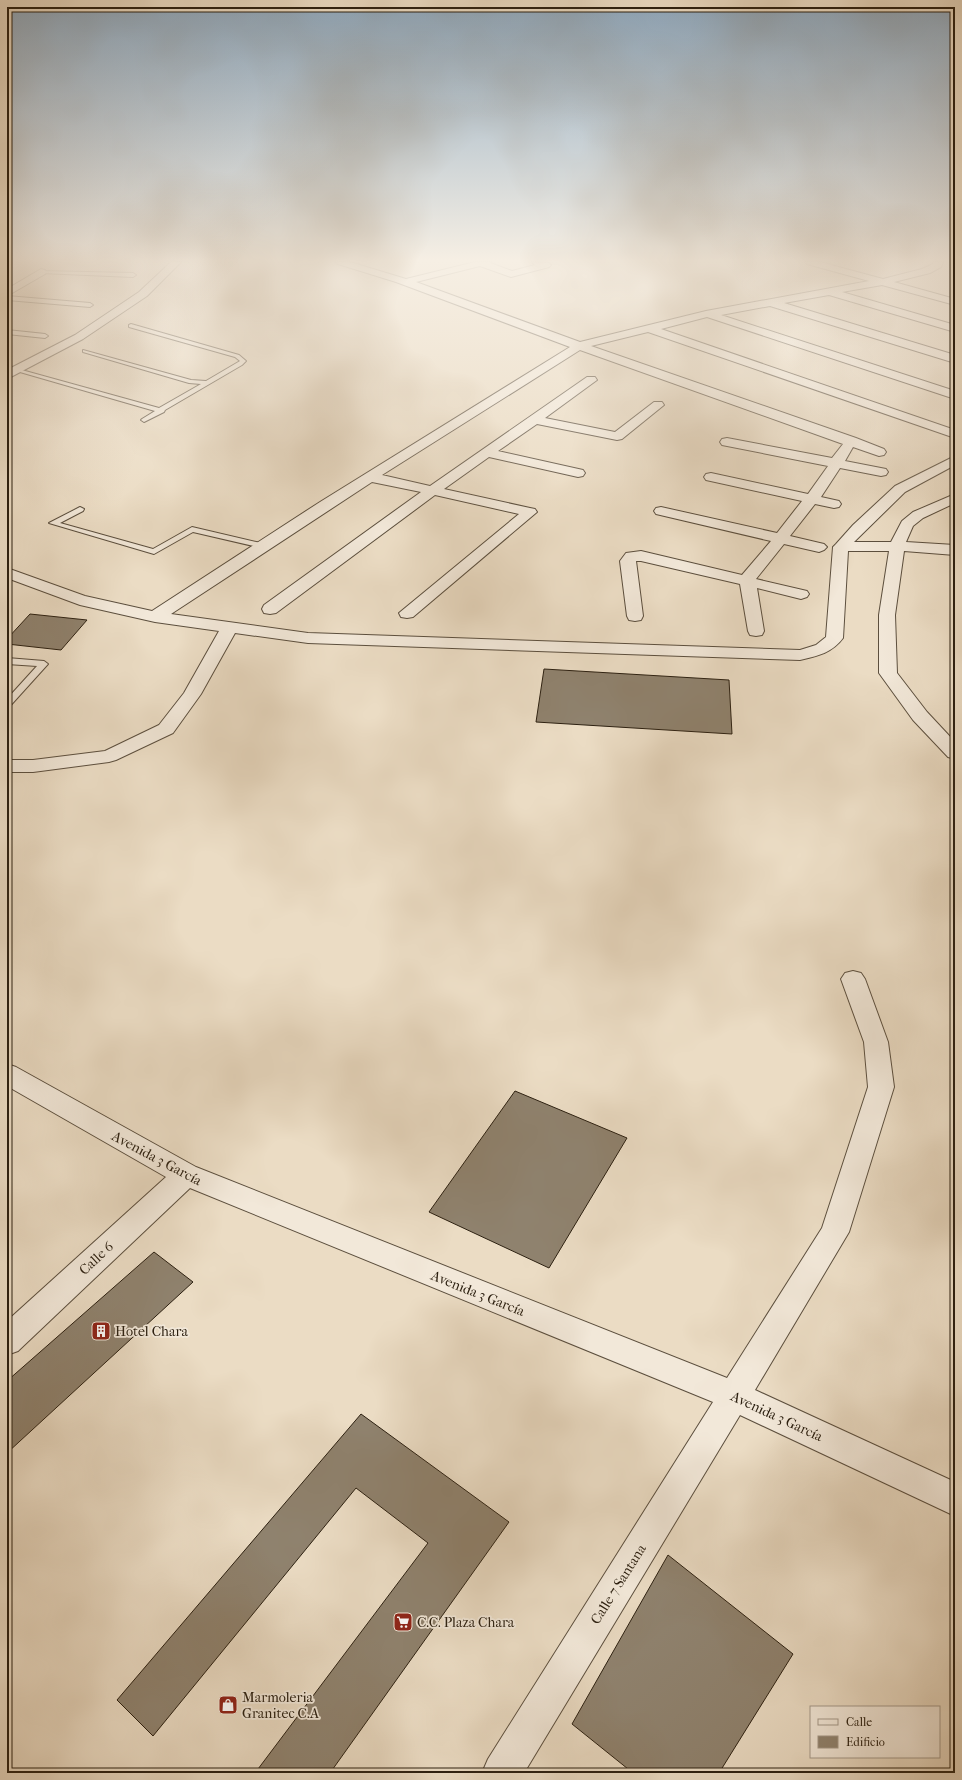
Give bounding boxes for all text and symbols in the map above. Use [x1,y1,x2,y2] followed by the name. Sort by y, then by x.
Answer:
[108,1127,205,1190] street label: Avenida 3 García
[76,1238,117,1279] street label: Calle 6
[428,1267,528,1320] street label: Avenida 3 García
[90,1320,112,1342] building icon: Hotel Chara
[115,1323,188,1340] place label: Hotel Chara
[727,1387,826,1445] street label: Avenida 3 García
[587,1541,650,1627] street label: Calle 7 Santana
[392,1611,414,1633] supermarket icon: C.C. Plaza Chara
[417,1614,515,1631] place label: C.C. Plaza Chara
[242,1689,320,1722] place label: Marmoleria Granitec C.A
[217,1694,239,1716] shop icon: Marmoleria Granitec C.A
[810,1706,940,1758] legend
[846,1715,872,1729] text: Calle
[846,1735,885,1749] text: Edificio

